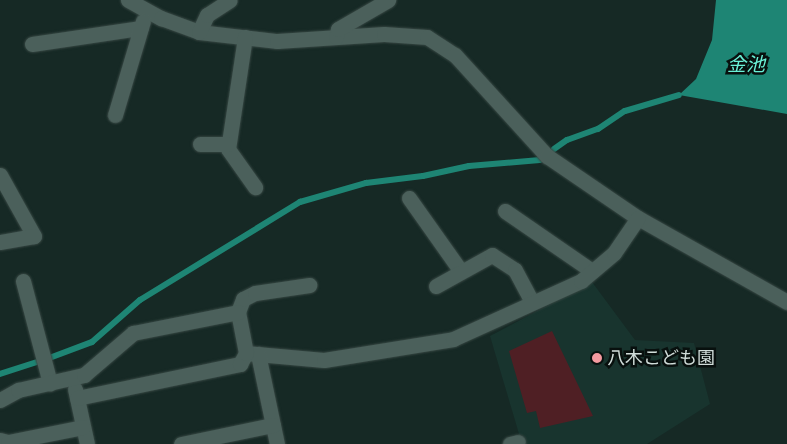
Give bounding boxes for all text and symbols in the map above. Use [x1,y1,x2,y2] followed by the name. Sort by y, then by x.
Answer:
[727,54,765,76] water label: 金池
[607,347,715,369] place label: 八木こども園
[591,352,603,364] marker: 八木こども園

